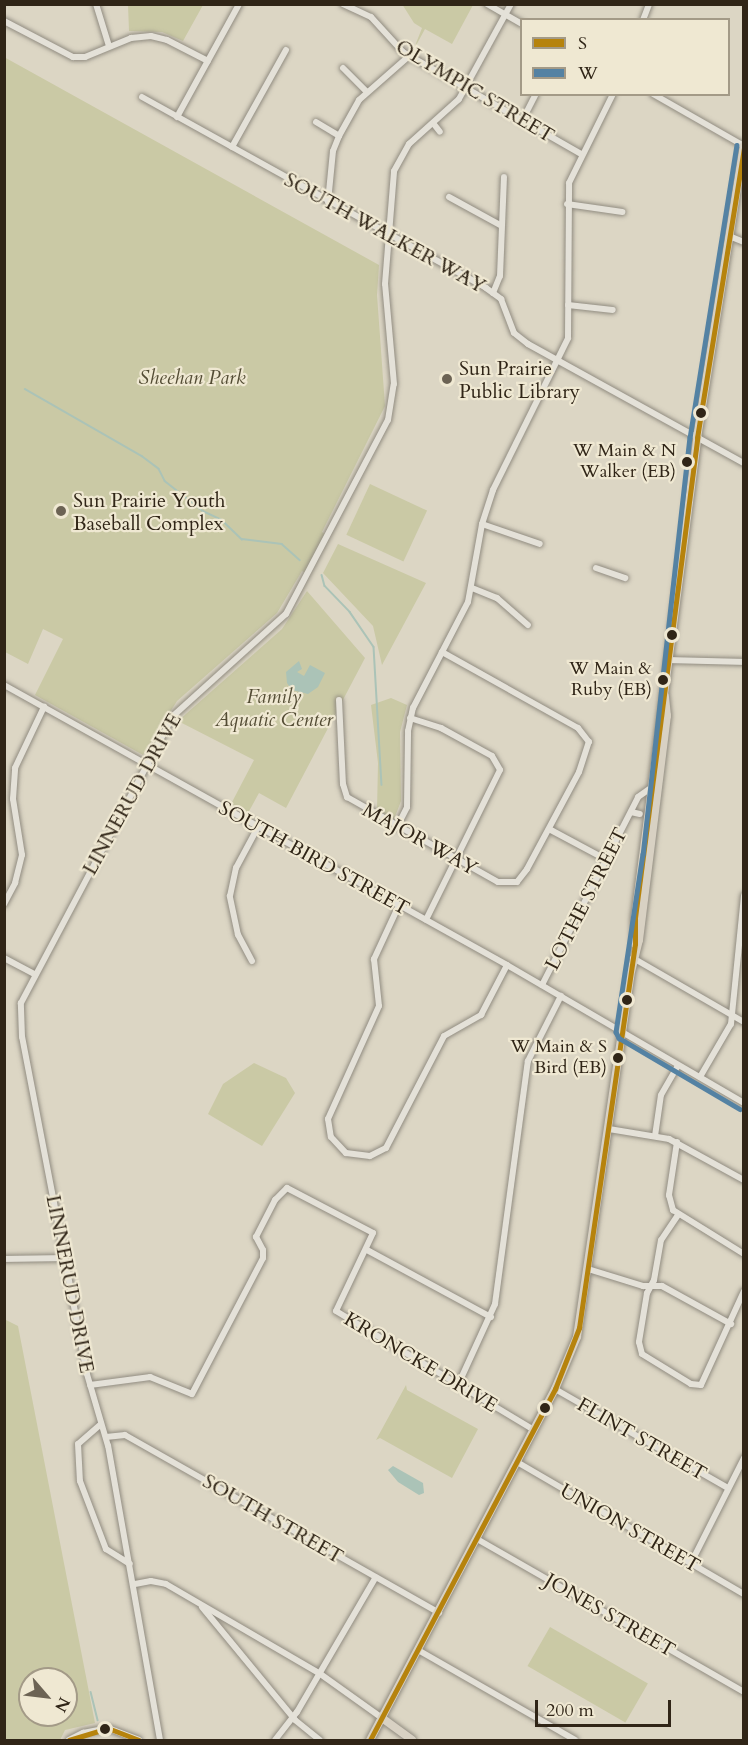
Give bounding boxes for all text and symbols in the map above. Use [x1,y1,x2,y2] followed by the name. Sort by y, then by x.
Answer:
[520,18,730,96] legend
[578,31,587,56] text: S
[392,34,558,148] street label: OLYMPIC STREET
[578,61,598,86] text: W
[280,168,490,298] street label: SOUTH WALKER WAY
[459,356,580,403] place label: Sun Prairie Public Library
[138,365,246,389] park label: Sheehan Park
[440,372,454,386] marker: Sun Prairie Public Library
[695,407,707,419] unlabelled marker
[573,441,676,484] place label: W Main & N Walker (EB)
[681,456,693,468] marker: W Main & N Walker (EB)
[73,488,225,535] place label: Sun Prairie Youth Baseball Complex
[54,504,68,518] marker: Sun Prairie Youth Baseball Complex
[666,629,678,641] unlabelled marker
[569,659,652,702] place label: W Main & Ruby (EB)
[657,674,669,686] marker: W Main & Ruby (EB)
[215,685,333,732] park label: Family Aquatic Center
[78,709,186,879] street label: LINNERUD DRIVE
[215,796,413,920] street label: SOUTH BIRD STREET
[358,798,482,880] street label: MAJOR WAY
[540,824,632,974] street label: LOTHE STREET
[621,994,633,1006] unlabelled marker
[510,1037,607,1080] place label: W Main & S Bird (EB)
[612,1052,624,1064] marker: W Main & S Bird (EB)
[41,1193,99,1375] street label: LINNERUD DRIVE
[340,1307,502,1417] street label: KRONCKE DRIVE
[573,1392,711,1486] street label: FLINT STREET
[539,1402,551,1414] unlabelled marker
[198,1469,348,1569] street label: SOUTH STREET
[556,1478,704,1578] street label: UNION STREET
[540,1568,680,1662] street label: JONES STREET
[18,1667,78,1727] north arrow
[538,1688,674,1726] scale bar
[49,1693,75,1716] text: N
[546,1698,594,1723] text: 200 m
[99,1723,111,1735] unlabelled marker

